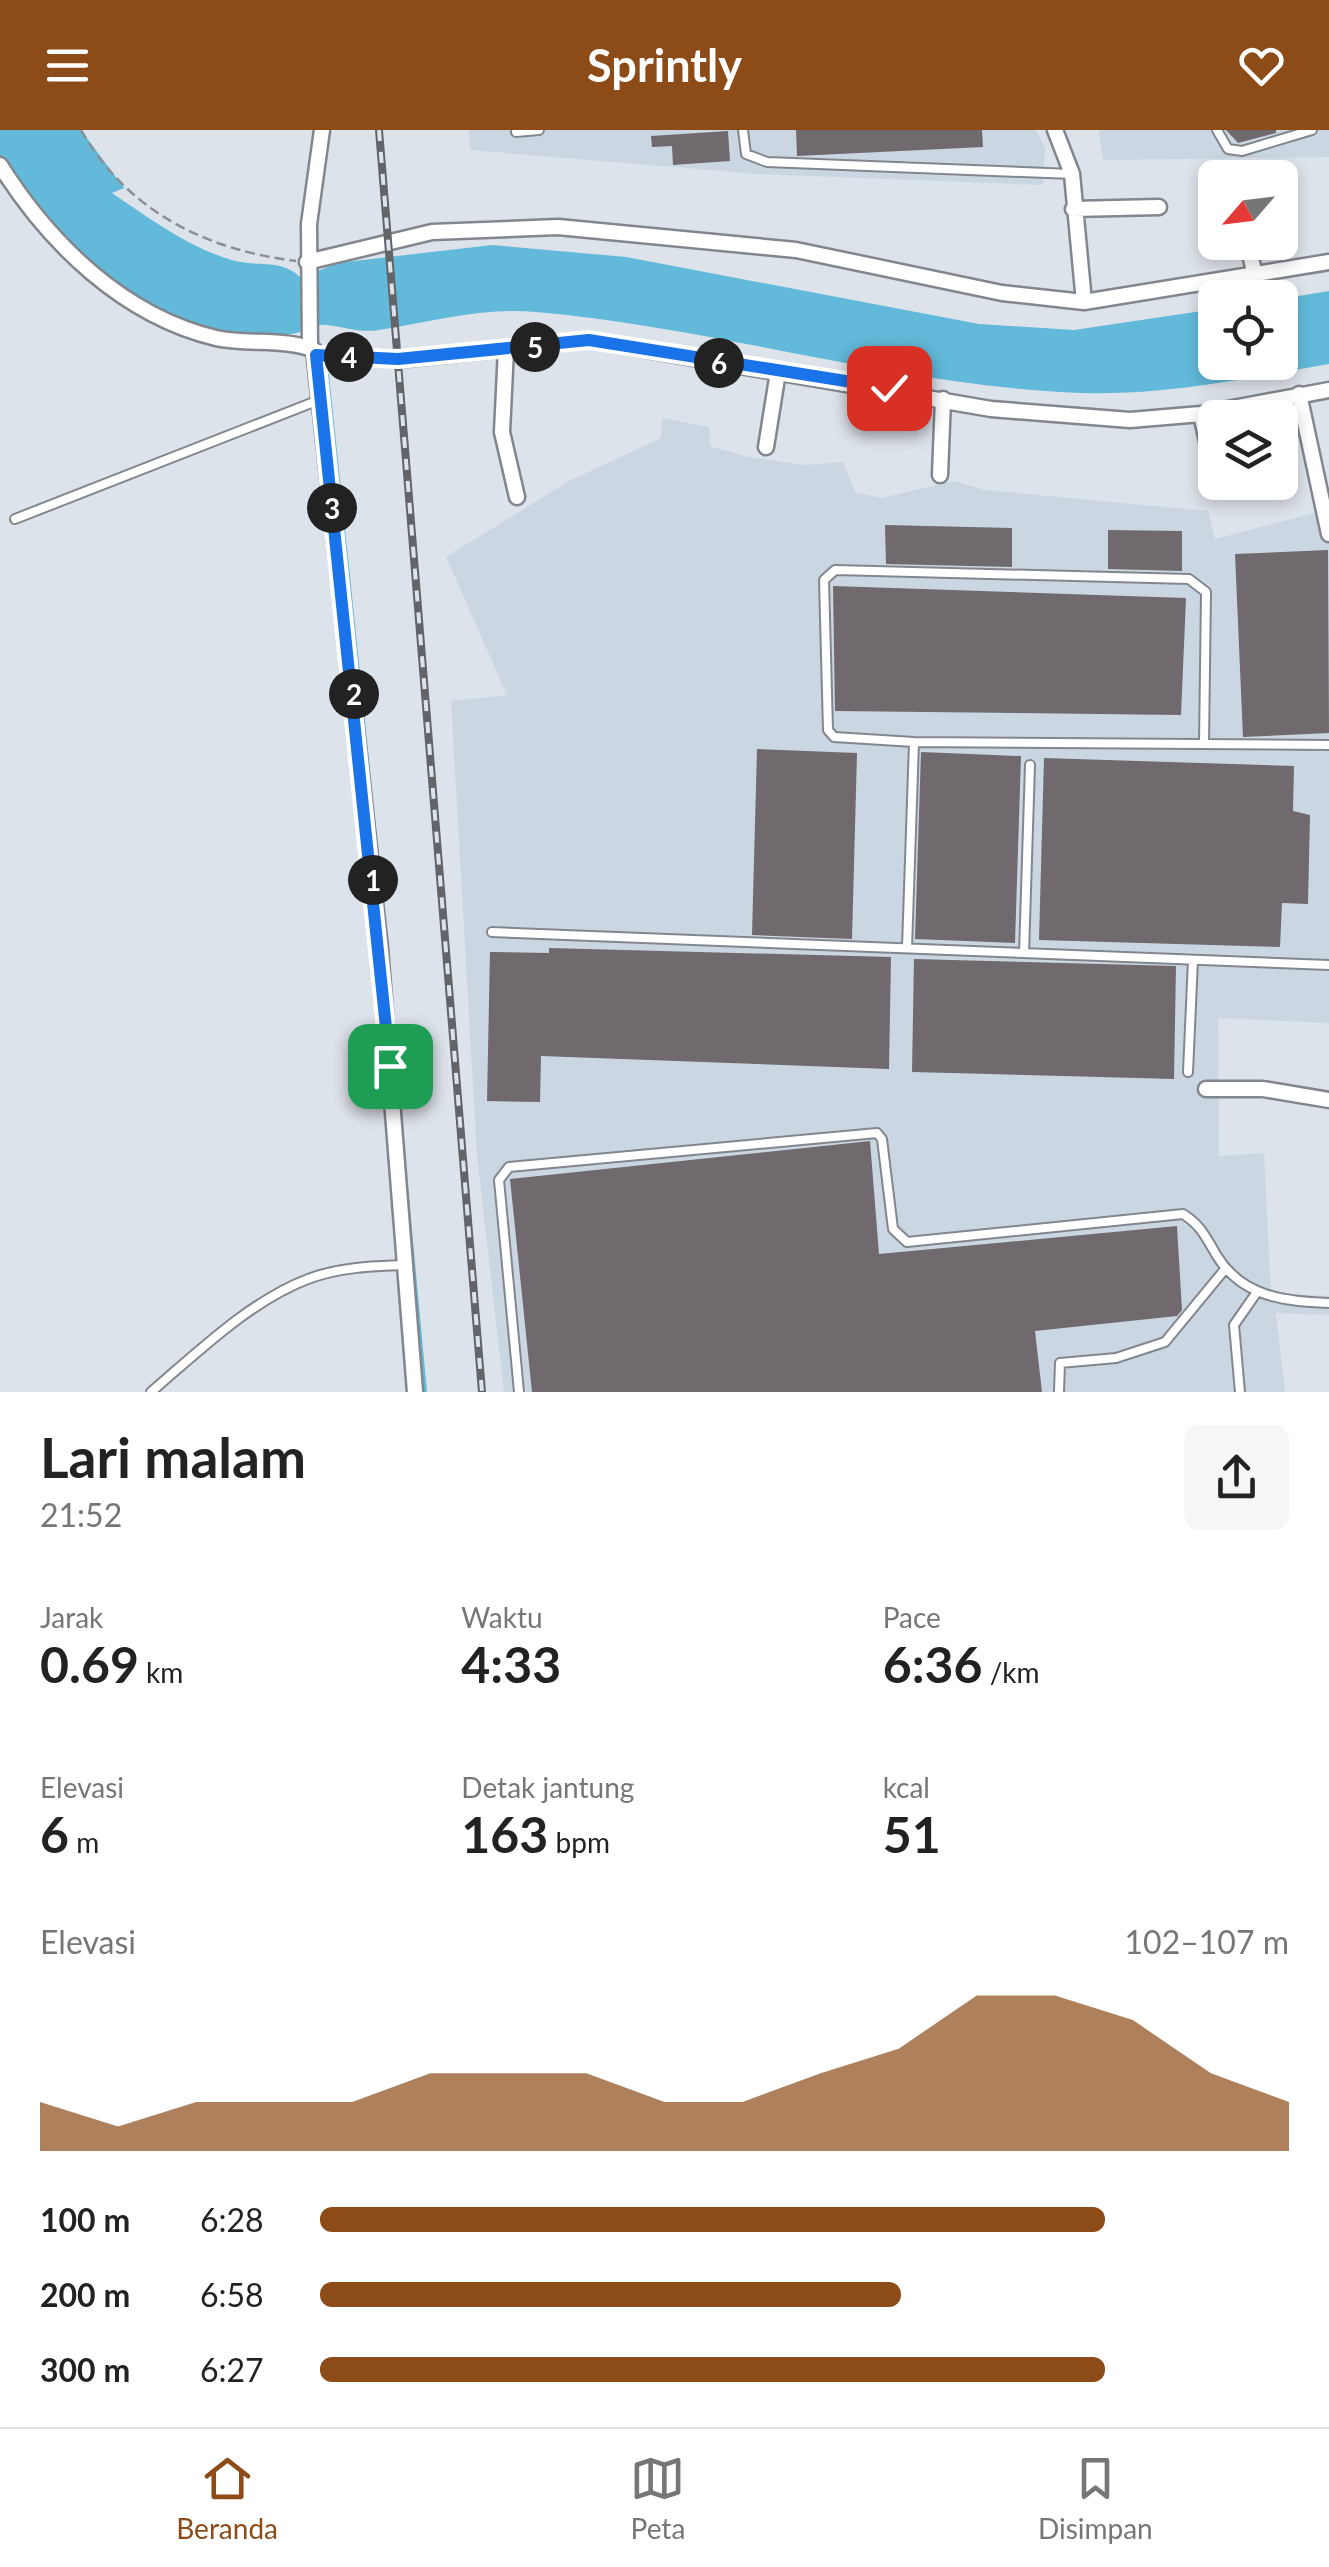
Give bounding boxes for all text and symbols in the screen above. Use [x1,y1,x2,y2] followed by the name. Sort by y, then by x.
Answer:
[40,38,95,93] icon: menu
[587,38,742,92] text: Sprintly
[1234,38,1289,93] icon: heart
[1198,160,1298,260] north arrow
[1198,160,1298,500] map controls
[1198,280,1298,380] button: locate
[510,322,560,372] pin: 5
[527,330,543,364] text: 5
[324,332,374,382] pin: 4
[694,338,744,388] pin: 6
[341,340,357,374] text: 4
[711,346,727,380] text: 6
[847,346,932,431] pin
[862,361,917,416] icon: check
[1198,400,1298,500] button: layers
[307,483,357,533] pin: 3
[324,491,340,525] text: 3
[329,669,379,719] pin: 2
[346,677,362,711] text: 2
[348,855,398,905] pin: 1
[365,863,381,897] text: 1
[348,1024,433,1109] pin
[363,1039,418,1094] icon: arrive
[40,1424,306,1490] text: Lari malam
[1184,1425,1289,1530] button: share
[40,1495,122,1534] text: 21:52
[40,1600,103,1634] text: Jarak
[461,1600,543,1634] text: Waktu
[883,1600,941,1634] text: Pace
[40,1634,139,1694] text: 0.69
[461,1634,561,1694] text: 4:33
[883,1634,983,1694] text: 6:36
[139,1655,183,1689] text: km
[983,1655,1040,1689] text: /km
[40,1770,124,1804] text: Elevasi
[461,1770,634,1804] text: Detak jantung
[883,1770,930,1804] text: kcal
[40,1804,69,1864] text: 6
[461,1804,548,1864] text: 163
[883,1804,941,1864] text: 51
[69,1825,99,1859] text: m
[548,1825,610,1859] text: bpm
[40,1922,136,1961] text: Elevasi
[1125,1922,1289,1961] text: 102–107 m
[40,2200,130,2239] text: 100 m
[200,2200,264,2239] text: 6:28
[40,2275,130,2314] text: 200 m
[200,2275,264,2314] text: 6:58
[40,2350,130,2389] text: 300 m
[200,2350,264,2389] text: 6:27
[176,2451,278,2545] tab: Beranda
[630,2451,685,2545] tab: Peta
[1038,2451,1153,2545] tab: Disimpan

